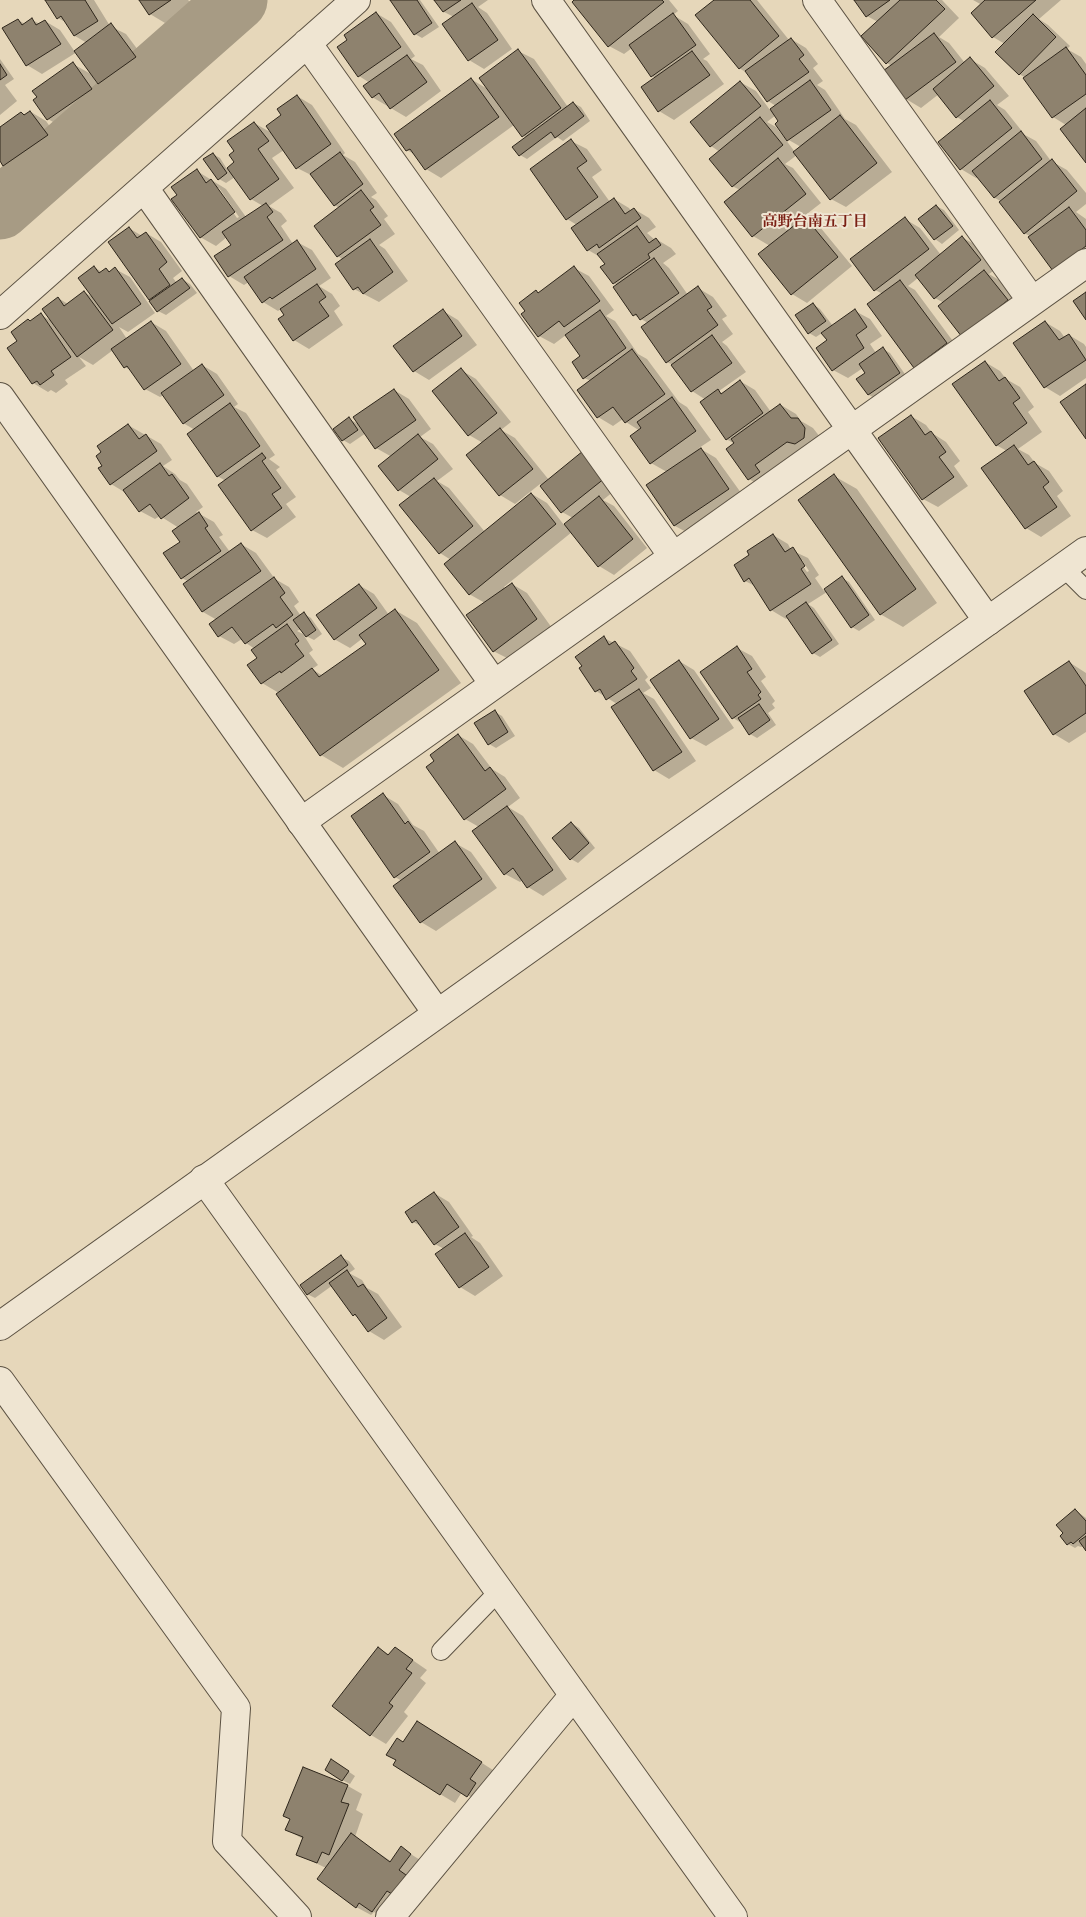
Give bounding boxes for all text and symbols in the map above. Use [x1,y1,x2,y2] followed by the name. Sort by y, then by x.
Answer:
[763,213,867,231] district label: 高野台南五丁目

